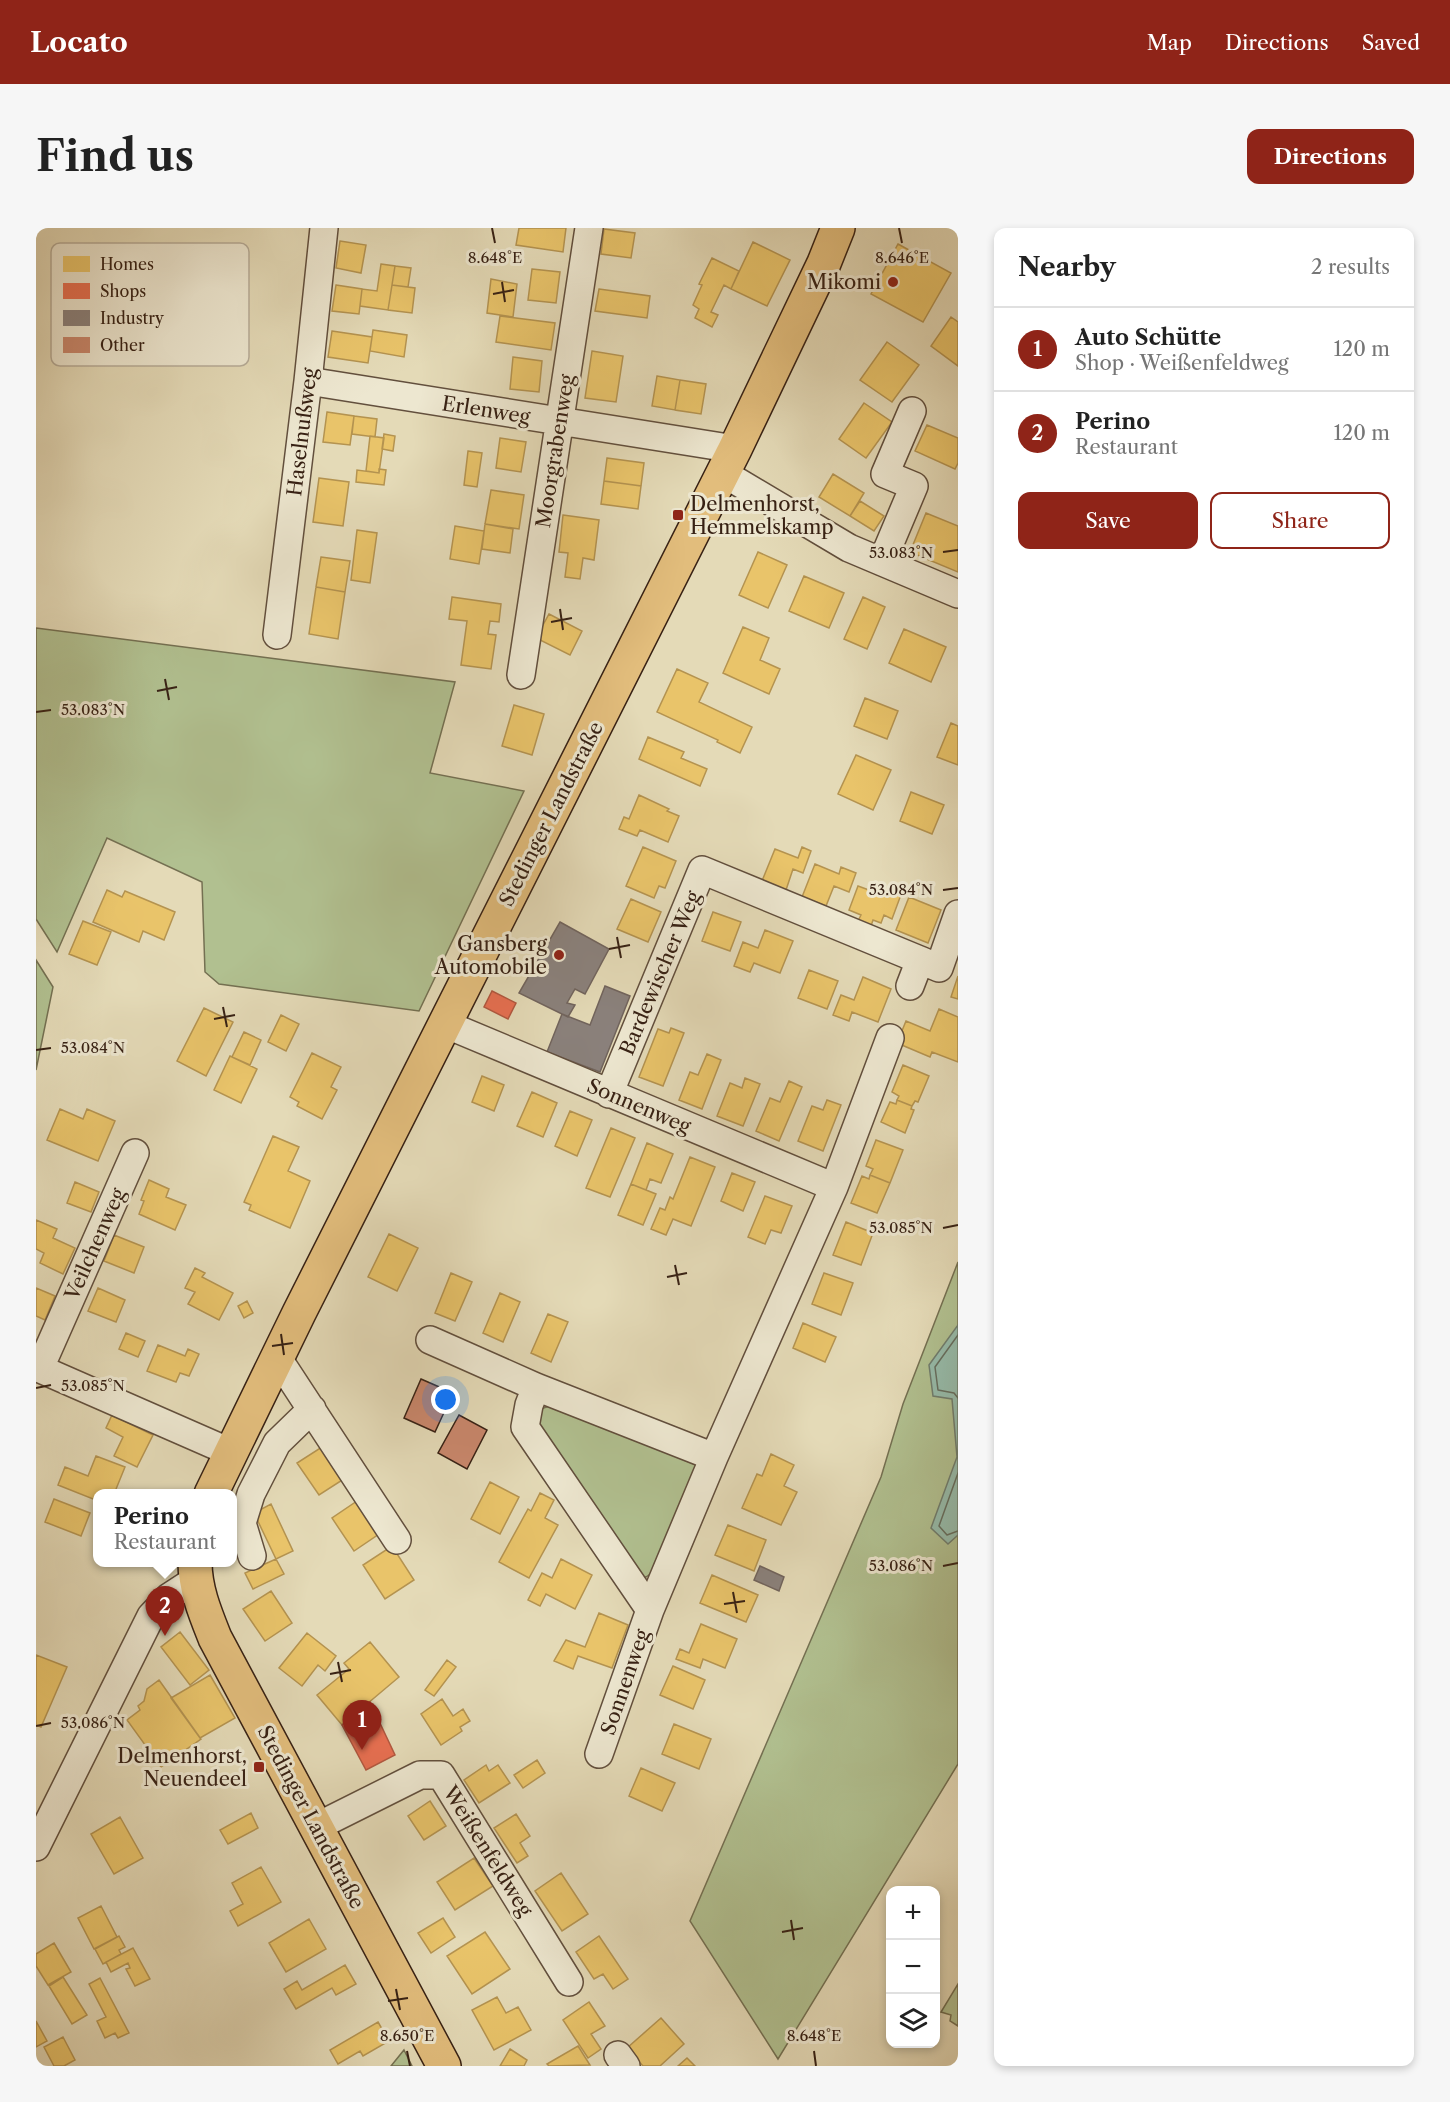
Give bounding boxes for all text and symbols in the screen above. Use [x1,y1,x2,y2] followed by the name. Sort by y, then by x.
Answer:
[30,25,128,59] text: Locato
[1147,30,1192,55] text: Map
[1225,30,1329,55] text: Directions
[1362,30,1420,55] text: Saved
[1247,129,1414,184] button: Directions
[36,130,194,182] text: Find us
[51,243,249,366] legend
[468,248,522,267] text: 8.648°E
[875,248,929,267] text: 8.646°E
[1018,251,1116,283] text: Nearby
[100,254,154,274] text: Homes
[1311,255,1390,279] text: 2 results
[807,270,881,294] place label: Mikomi
[886,275,900,289] marker: Mikomi
[100,281,146,301] text: Shops
[100,308,165,328] text: Industry
[1075,324,1221,351] text: Auto Schütte
[100,335,145,355] text: Other
[1033,337,1042,361] text: 1
[1333,337,1390,361] text: 120 m
[1075,351,1289,375] text: Shop · Weißenfeldweg
[282,366,322,497] street label: Haselnußweg
[531,372,579,529] street label: Moorgrabenweg
[440,391,532,429] street label: Erlenweg
[1075,408,1150,435] text: Perino
[1032,421,1043,445] text: 2
[1333,421,1390,445] text: 120 m
[1075,435,1178,459] text: Restaurant
[690,492,834,539] place label: Delmenhorst, Hemmelskamp
[1018,492,1198,549] button: Save
[1210,492,1390,549] button: Share
[671,508,685,522] marker: Delmenhorst, Hemmelskamp
[869,543,933,562] text: 53.083°N
[61,700,125,719] text: 53.083°N
[494,718,608,910] street label: Stedinger Landstraße
[869,880,933,899] text: 53.084°N
[615,887,706,1059] street label: Bardewischer Weg
[434,932,547,979] place label: Gansberg Automobile
[552,948,566,962] marker: Gansberg Automobile
[61,1038,125,1057] text: 53.084°N
[584,1073,695,1139] street label: Sonnenweg
[59,1184,131,1305] street label: Veilchenweg
[869,1218,933,1237] text: 53.085°N
[61,1376,125,1395] text: 53.085°N
[431,1385,460,1414] your location
[93,1489,237,1567] popup
[114,1503,189,1530] text: Perino
[114,1530,216,1554] text: Restaurant
[869,1556,933,1575] text: 53.086°N
[146,1586,184,1636] pin: 2
[596,1626,654,1738] street label: Sonnenweg
[342,1700,382,1750] pin: 1
[61,1713,125,1732] text: 53.086°N
[253,1721,369,1913] street label: Stedinger Landstraße
[117,1744,247,1791] place label: Delmenhorst, Neuendeel
[252,1760,266,1774] marker: Delmenhorst, Neuendeel
[438,1781,538,1921] street label: Weißenfeldweg
[886,1886,940,2048] map controls
[886,1886,940,1940] button: +
[886,1940,940,1994] button: −
[886,1994,940,2048] button: layers
[380,2026,434,2045] text: 8.650°E
[787,2026,841,2045] text: 8.648°E

